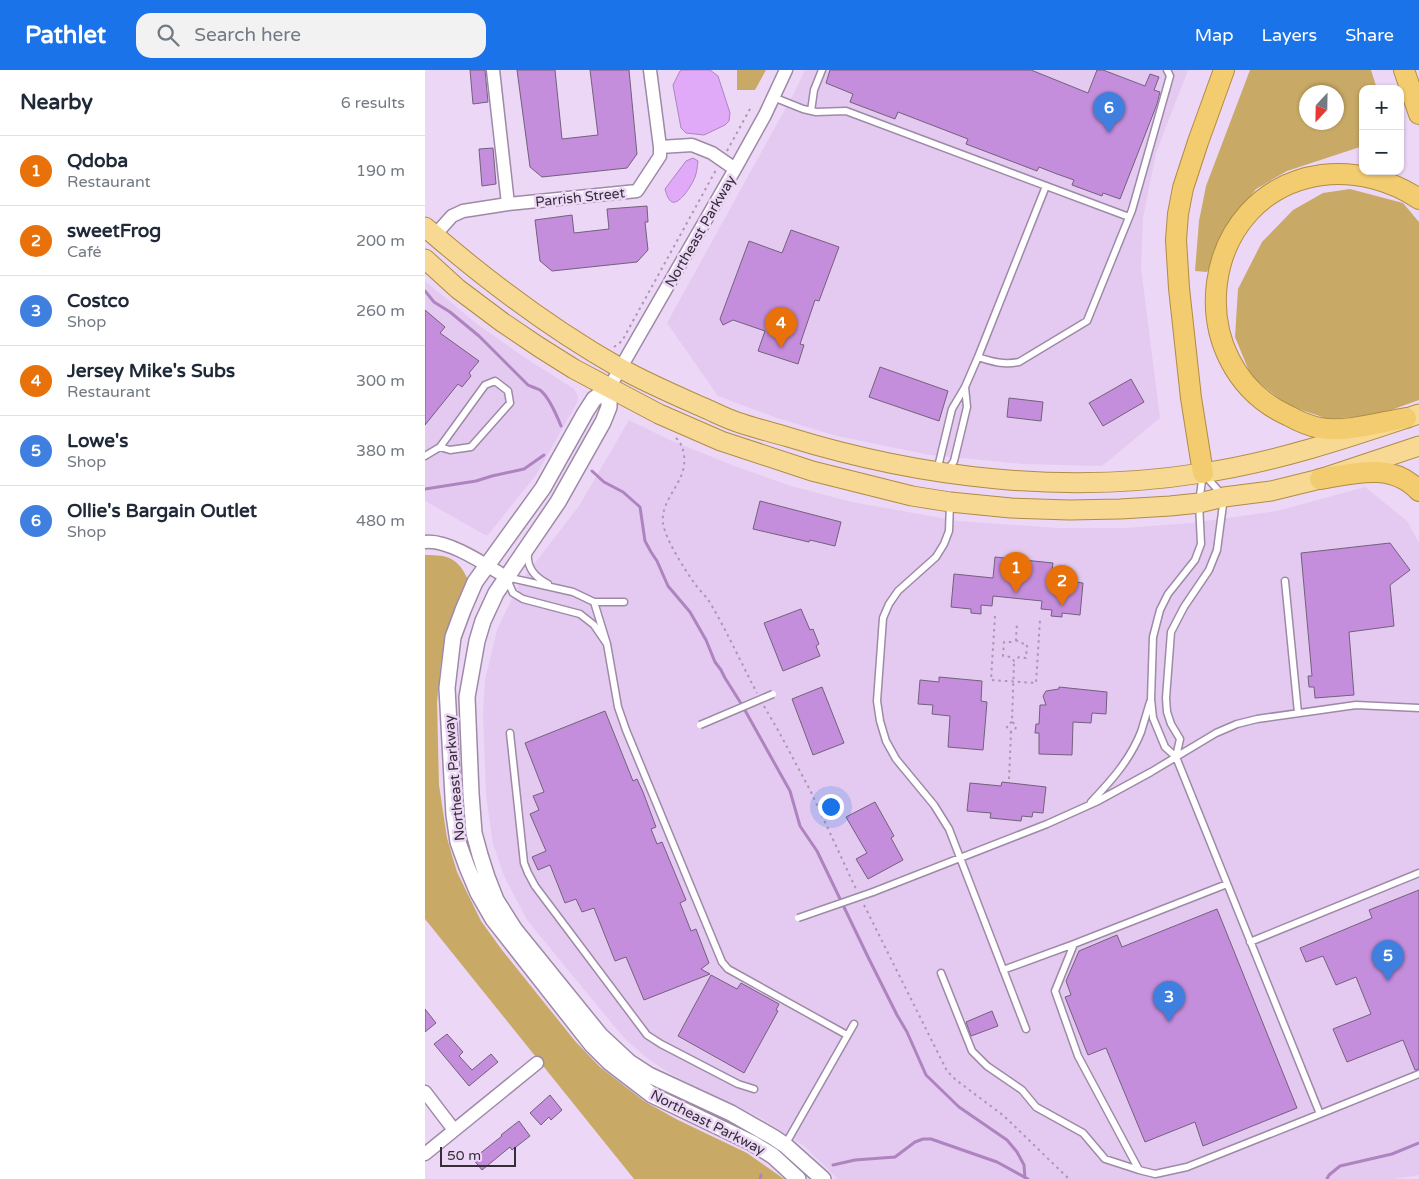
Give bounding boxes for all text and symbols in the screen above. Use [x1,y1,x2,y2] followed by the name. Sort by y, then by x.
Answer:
[136,13,486,58] search box
[25,21,106,50] text: Pathlet
[154,21,182,49] icon: search
[194,24,301,46] text: Search here
[1195,24,1234,46] text: Map
[1262,24,1317,46] text: Layers
[1345,24,1394,46] text: Share
[1299,85,1344,130] north arrow
[1359,85,1404,175] map controls
[1359,85,1404,130] button: +
[20,90,93,115] text: Nearby
[1093,92,1125,133] pin: 6
[341,93,405,113] text: 6 results
[1359,130,1404,175] button: −
[67,150,128,172] text: Qdoba
[31,161,41,181] text: 1
[356,161,405,181] text: 190 m
[67,172,151,192] text: Restaurant
[661,172,740,290] street label: Northeast Parkway
[534,184,626,211] street label: Parrish Street
[67,220,161,242] text: sweetFrog
[31,231,41,251] text: 2
[356,231,405,251] text: 200 m
[67,242,102,262] text: Café
[67,290,129,312] text: Costco
[31,301,41,321] text: 3
[356,301,405,321] text: 260 m
[765,307,797,348] pin: 4
[67,312,106,332] text: Shop
[67,360,235,382] text: Jersey Mike's Subs
[31,371,41,391] text: 4
[356,371,405,391] text: 300 m
[67,382,151,402] text: Restaurant
[67,430,128,452] text: Lowe's
[31,441,41,461] text: 5
[356,441,405,461] text: 380 m
[67,452,106,472] text: Shop
[67,500,257,522] text: Ollie's Bargain Outlet
[31,511,41,531] text: 6
[356,511,405,531] text: 480 m
[67,522,106,542] text: Shop
[1000,552,1032,593] pin: 1
[1046,565,1078,606] pin: 2
[440,714,468,842] street label: Northeast Parkway
[818,794,844,820] your location
[1372,940,1404,981] pin: 5
[1153,981,1185,1022] pin: 3
[648,1086,768,1159] street label: Northeast Parkway
[440,1144,516,1167] scale bar
[447,1147,481,1164] text: 50 m

